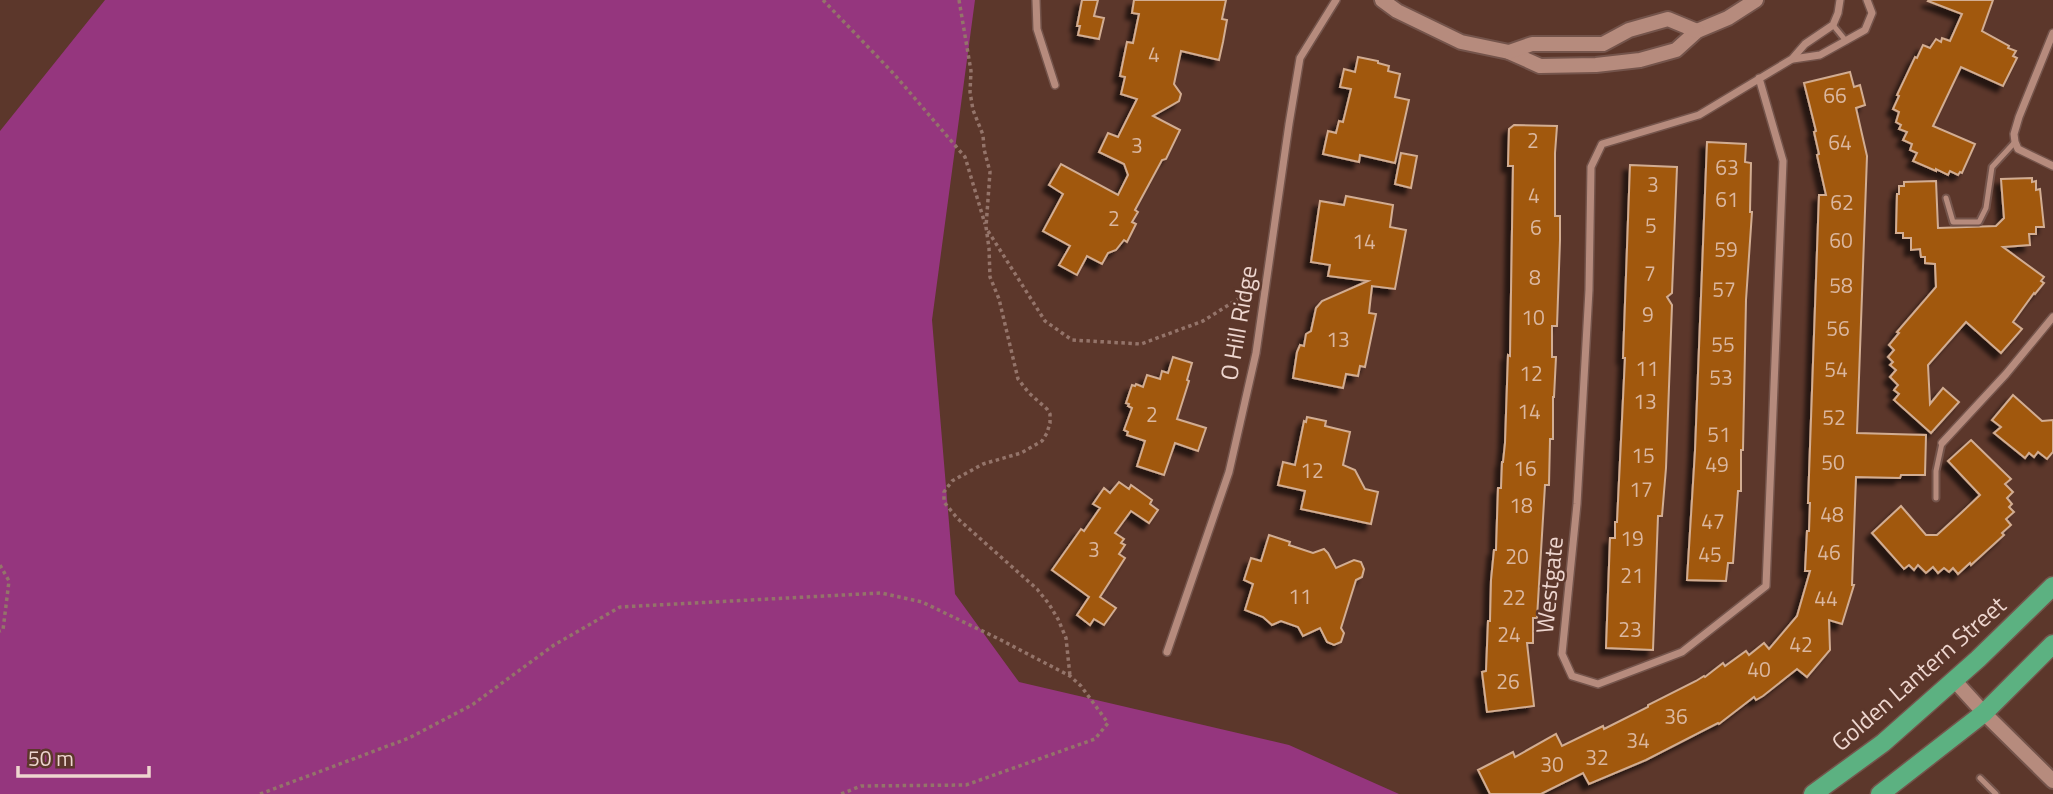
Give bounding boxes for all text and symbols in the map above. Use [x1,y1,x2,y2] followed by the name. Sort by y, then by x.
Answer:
[1148,38,1160,70] house number: 4
[1823,79,1847,111] house number: 66
[1527,124,1539,156] house number: 2
[1828,126,1852,158] house number: 64
[1131,129,1143,161] house number: 3
[1715,151,1739,183] house number: 63
[1647,168,1659,200] house number: 3
[1528,179,1540,211] house number: 4
[1715,183,1739,215] house number: 61
[1830,186,1854,218] house number: 62
[1108,202,1120,234] house number: 2
[1645,209,1657,241] house number: 5
[1530,211,1542,243] house number: 6
[1829,224,1853,256] house number: 60
[1352,225,1376,257] house number: 14
[1714,233,1738,265] house number: 59
[1644,257,1656,289] house number: 7
[1529,261,1541,293] house number: 8
[1210,263,1266,383] street label: O Hill Ridge
[1829,269,1853,301] house number: 58
[1712,273,1736,305] house number: 57
[1642,298,1654,330] house number: 9
[1521,301,1545,333] house number: 10
[1826,312,1850,344] house number: 56
[1326,323,1350,355] house number: 13
[1711,328,1735,360] house number: 55
[1635,352,1659,384] house number: 11
[1824,353,1848,385] house number: 54
[1519,357,1543,389] house number: 12
[1709,361,1733,393] house number: 53
[1633,385,1657,417] house number: 13
[1517,395,1541,427] house number: 14
[1146,398,1158,430] house number: 2
[1822,401,1846,433] house number: 52
[1707,418,1731,450] house number: 51
[1631,439,1655,471] house number: 15
[1821,446,1845,478] house number: 50
[1705,448,1729,480] house number: 49
[1513,452,1537,484] house number: 16
[1300,454,1324,486] house number: 12
[1629,473,1653,505] house number: 17
[1509,489,1533,521] house number: 18
[1820,498,1844,530] house number: 48
[1701,505,1725,537] house number: 47
[1620,522,1644,554] house number: 19
[1088,533,1100,565] house number: 3
[1526,535,1572,635] street label: Westgate
[1817,536,1841,568] house number: 46
[1698,538,1722,570] house number: 45
[1505,540,1529,572] house number: 20
[1620,559,1644,591] house number: 21
[1288,580,1312,612] house number: 11
[1502,581,1526,613] house number: 22
[1814,582,1838,614] house number: 44
[1823,587,2014,759] street label: Golden Lantern Street
[1618,613,1642,645] house number: 23
[1497,618,1521,650] house number: 24
[1789,628,1813,660] house number: 42
[1747,653,1771,685] house number: 40
[1496,665,1520,697] house number: 26
[1664,700,1688,732] house number: 36
[1626,724,1650,756] house number: 34
[18,734,149,778] scale bar
[1585,741,1609,773] house number: 32
[28,742,74,774] text: 50 m
[1540,748,1564,780] house number: 30

